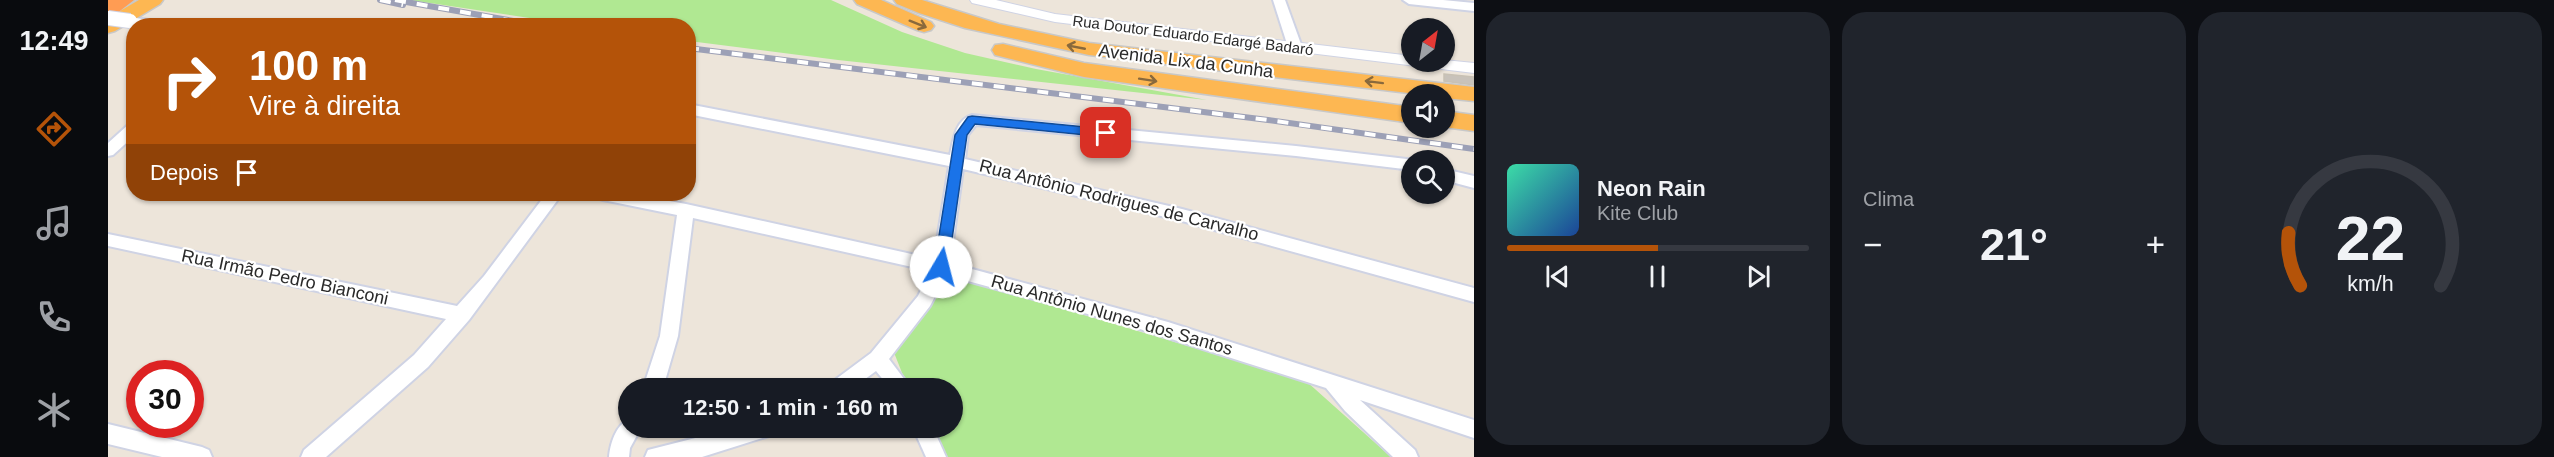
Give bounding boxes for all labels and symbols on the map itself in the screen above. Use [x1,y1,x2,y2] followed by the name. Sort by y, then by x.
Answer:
[1072,12,1314,58] street label: Rua Doutor Eduardo Edargé Badaró
[1401,18,1455,72] north arrow
[908,19,927,30] one-way arrow
[1098,40,1275,82] street label: Avenida Lix da Cunha
[1067,41,1087,52] one-way arrow
[1137,74,1157,85] one-way arrow
[1365,77,1385,88] one-way arrow
[1080,107,1131,158] pin
[977,156,1261,244] street label: Rua Antônio Rodrigues de Carvalho
[909,235,973,299] position arrow
[180,245,390,309] street label: Rua Irmão Pedro Bianconi
[989,271,1235,359] street label: Rua Antônio Nunes dos Santos
[126,360,204,438] speed limit sign: 30

